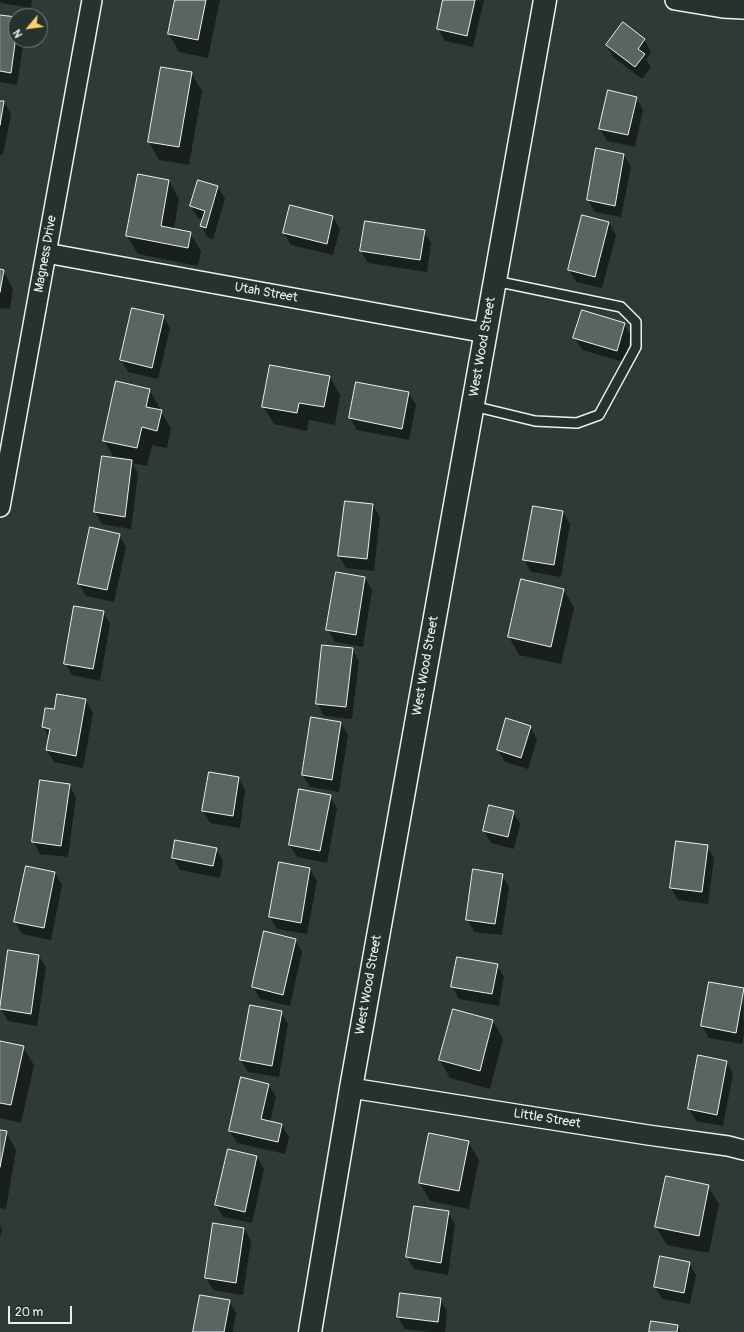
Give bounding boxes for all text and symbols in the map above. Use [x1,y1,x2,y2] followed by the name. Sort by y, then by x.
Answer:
[8,8,48,48] north arrow
[10,27,25,40] text: N
[32,214,60,294] street label: Magness Drive
[233,280,299,306] street label: Utah Street
[467,296,499,398] street label: West Wood Street
[410,615,442,717] street label: West Wood Street
[353,934,385,1036] street label: West Wood Street
[512,1106,582,1132] street label: Little Street
[10,1298,74,1324] scale bar
[15,1305,43,1320] text: 20 m

